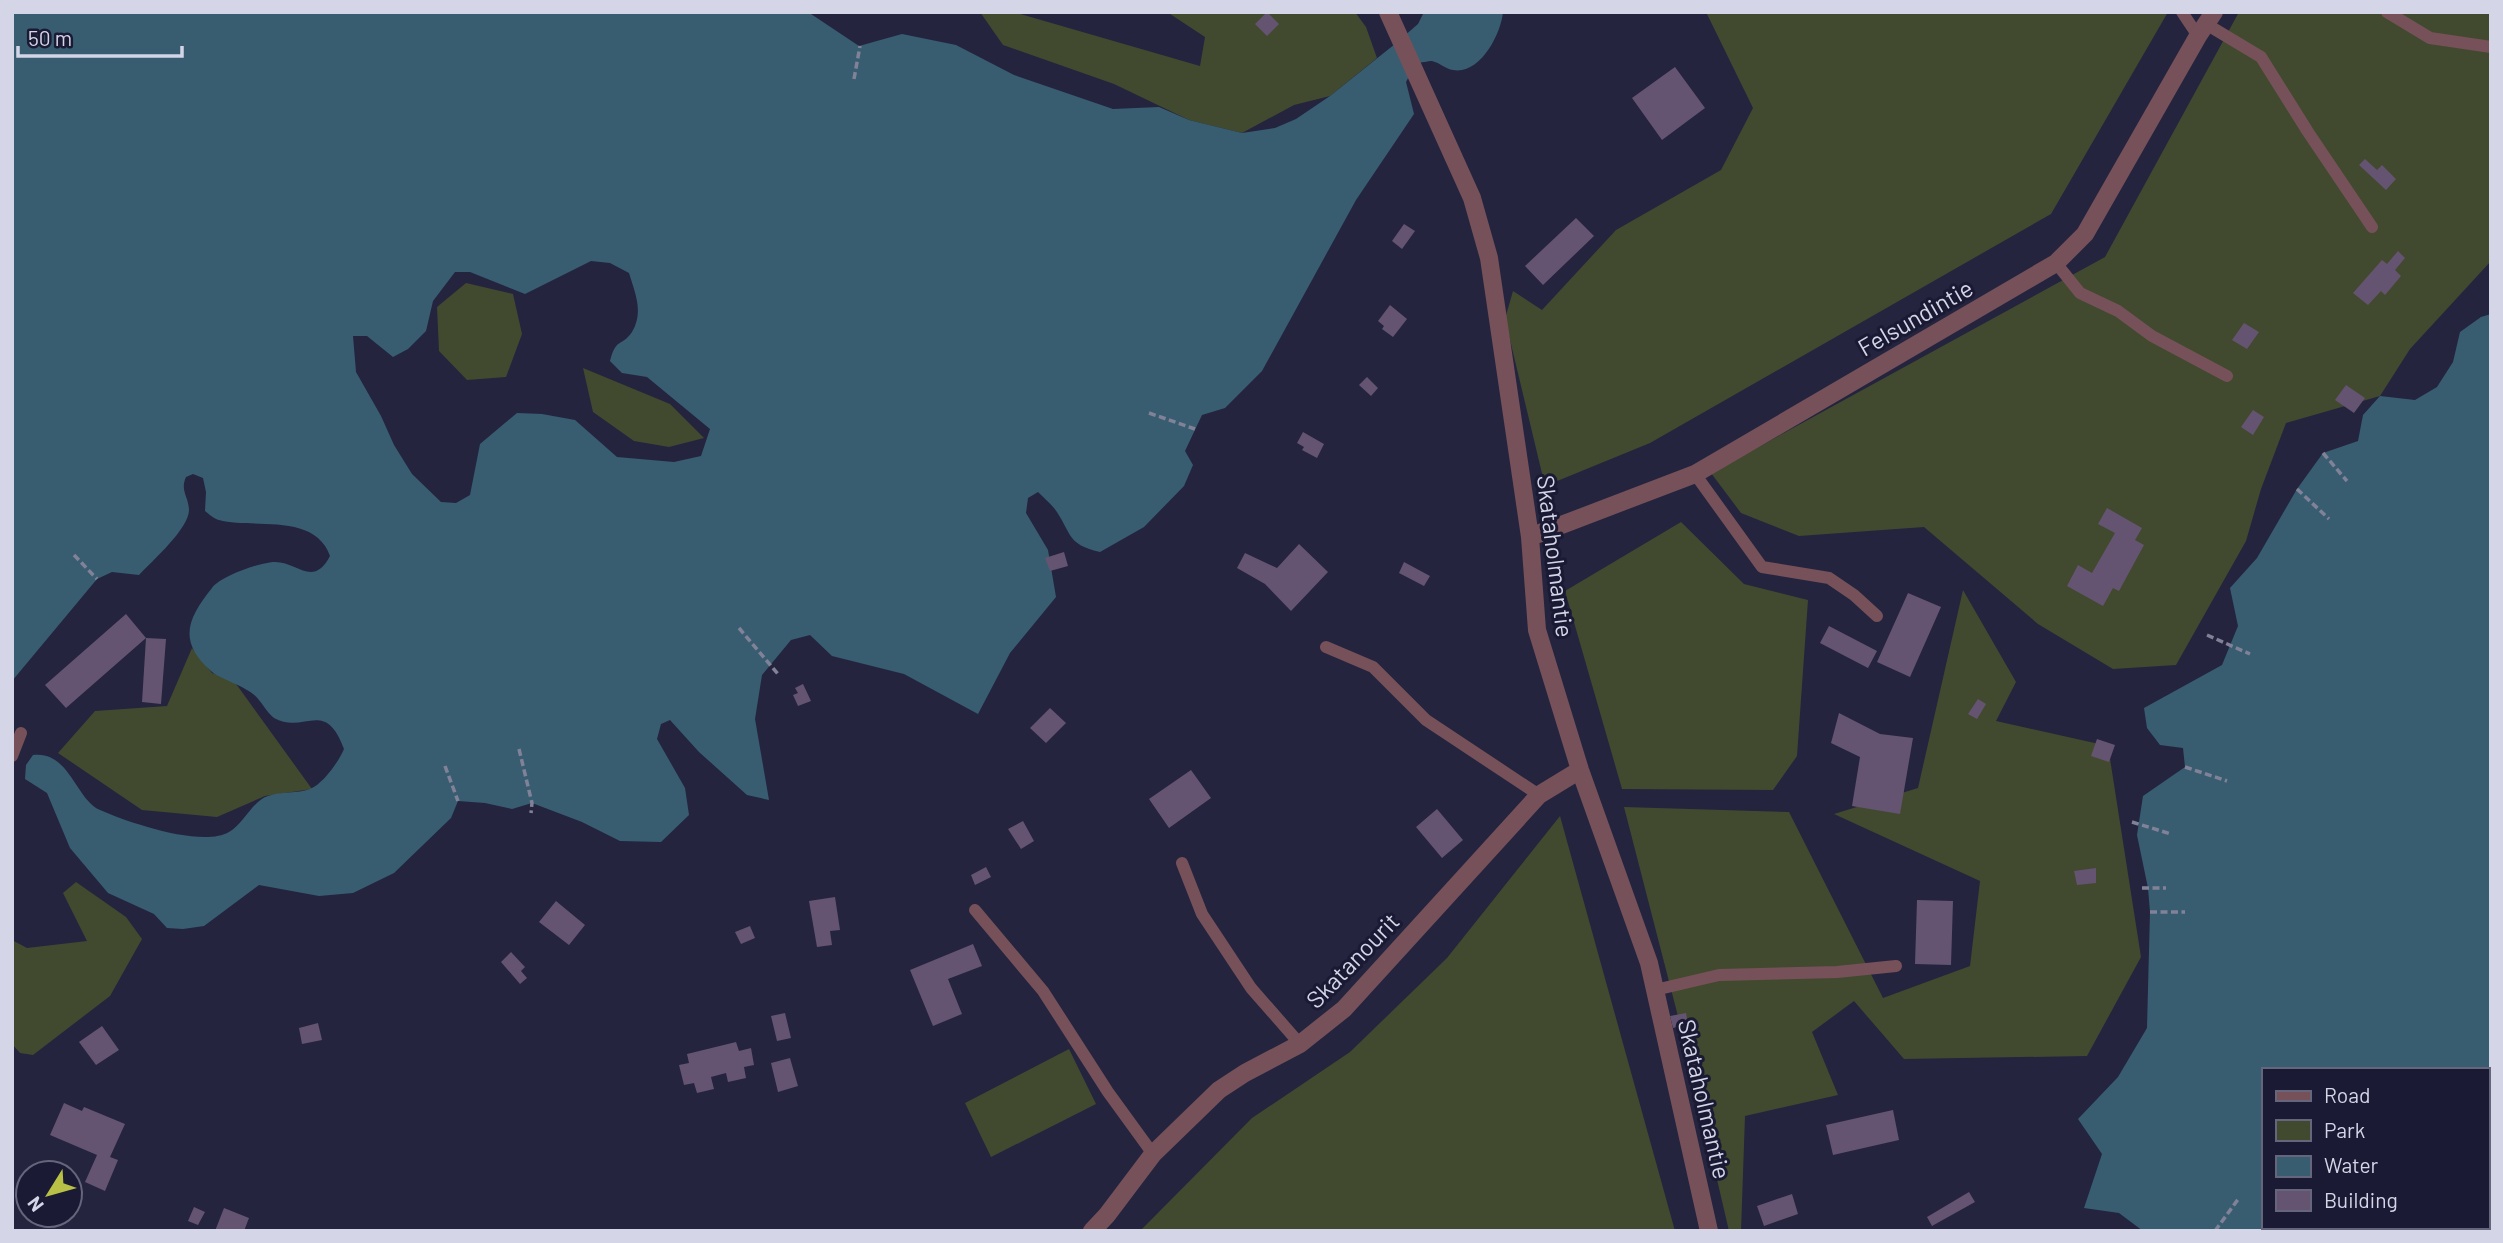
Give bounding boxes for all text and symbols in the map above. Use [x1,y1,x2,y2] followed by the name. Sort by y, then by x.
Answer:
[18,14,182,58] scale bar
[28,25,72,50] text: 50 m
[1852,272,1978,362] street label: Felsundintie
[1532,473,1580,639] street label: Skataholmantie
[1299,906,1405,1014] street label: Skatanourit
[1673,1016,1737,1182] street label: Skataholmantie
[2262,1068,2489,1229] legend
[2324,1082,2370,1107] text: Road
[2324,1117,2365,1142] text: Park
[2324,1152,2379,1177] text: Water
[14,1159,84,1229] north arrow
[2324,1187,2398,1212] text: Building
[22,1193,48,1217] text: N

